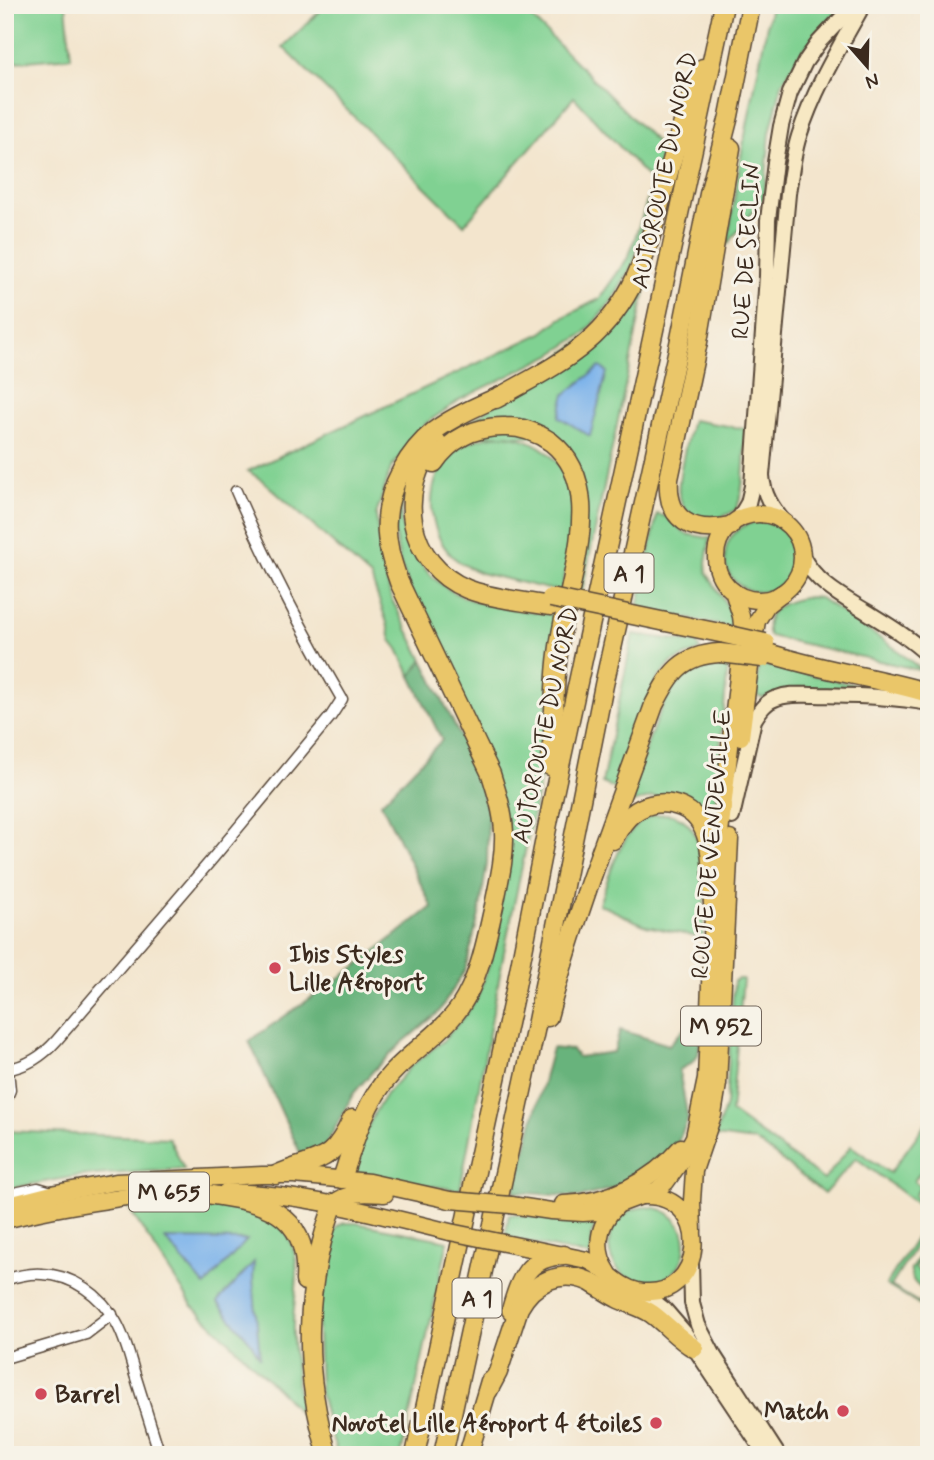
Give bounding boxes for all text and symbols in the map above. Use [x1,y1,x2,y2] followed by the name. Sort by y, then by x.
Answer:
[832,32,902,102] north arrow
[625,49,706,292] street label: AUTOROUTE DU NORD
[862,67,883,94] text: N
[726,162,769,340] street label: RUE DE SECLIN
[604,554,654,593] road number: A 1
[506,604,587,847] street label: AUTOROUTE DU NORD
[685,708,740,980] street label: ROUTE DE VENDEVILLE
[289,940,425,999] place label: Ibis Styles Lille Aéroport
[267,960,283,976] marker: Ibis Styles Lille Aéroport
[681,1007,761,1046] road number: M 952
[129,1172,209,1212] road number: M 655
[452,1278,502,1317] road number: A 1
[55,1380,120,1411] place label: Barrel
[33,1386,49,1402] marker: Barrel
[764,1397,829,1428] place label: Match
[835,1403,851,1419] marker: Match
[332,1409,643,1440] place label: Novotel Lille Aéroport 4 étoiles
[648,1415,664,1431] marker: Novotel Lille Aéroport 4 étoiles

